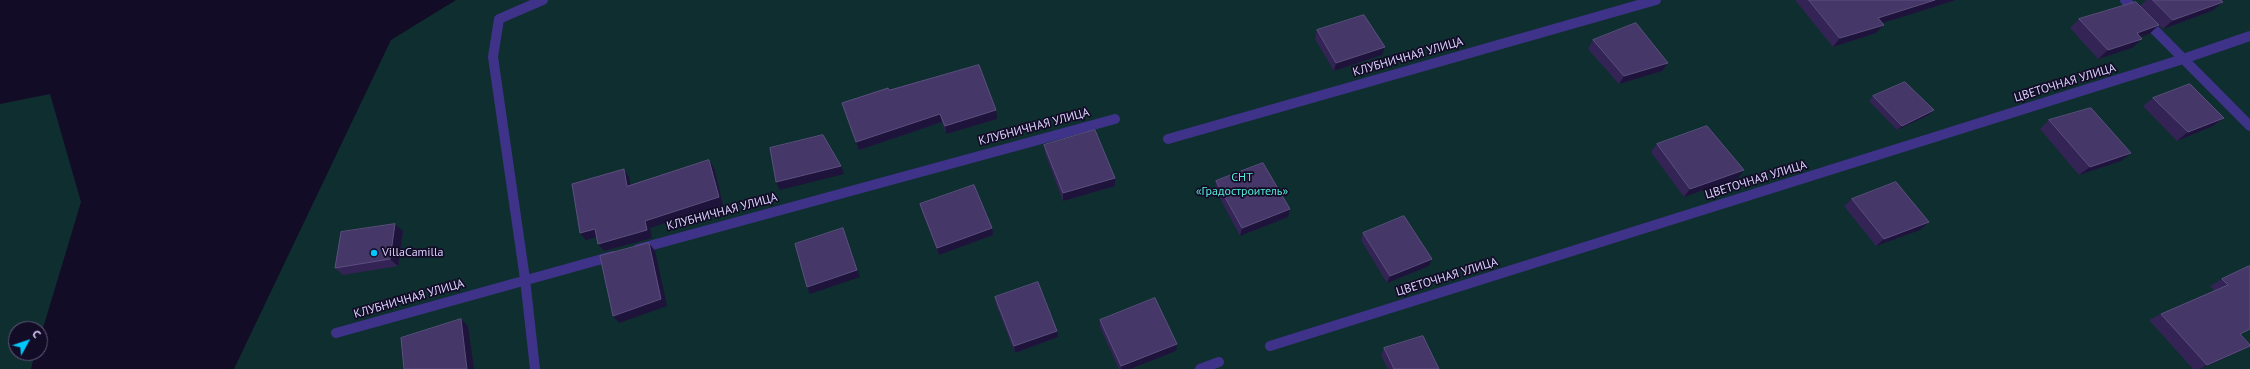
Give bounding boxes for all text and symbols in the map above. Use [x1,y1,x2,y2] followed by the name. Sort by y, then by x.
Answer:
[1351,34,1465,80] street label: КЛУБНИЧНАЯ УЛИЦА
[2012,61,2118,105] street label: ЦВЕТОЧНАЯ УЛИЦА
[977,105,1091,149] street label: КЛУБНИЧНАЯ УЛИЦА
[1703,158,1809,202] street label: ЦВЕТОЧНАЯ УЛИЦА
[1196,171,1288,199] park label: СНТ «Градостроитель»
[665,190,779,234] street label: КЛУБНИЧНАЯ УЛИЦА
[382,246,444,260] place label: VillaCamilla
[369,248,379,258] marker: VillaCamilla
[1394,255,1500,299] street label: ЦВЕТОЧНАЯ УЛИЦА
[352,276,466,322] street label: КЛУБНИЧНАЯ УЛИЦА
[8,321,48,361] north arrow
[29,327,44,341] text: С

